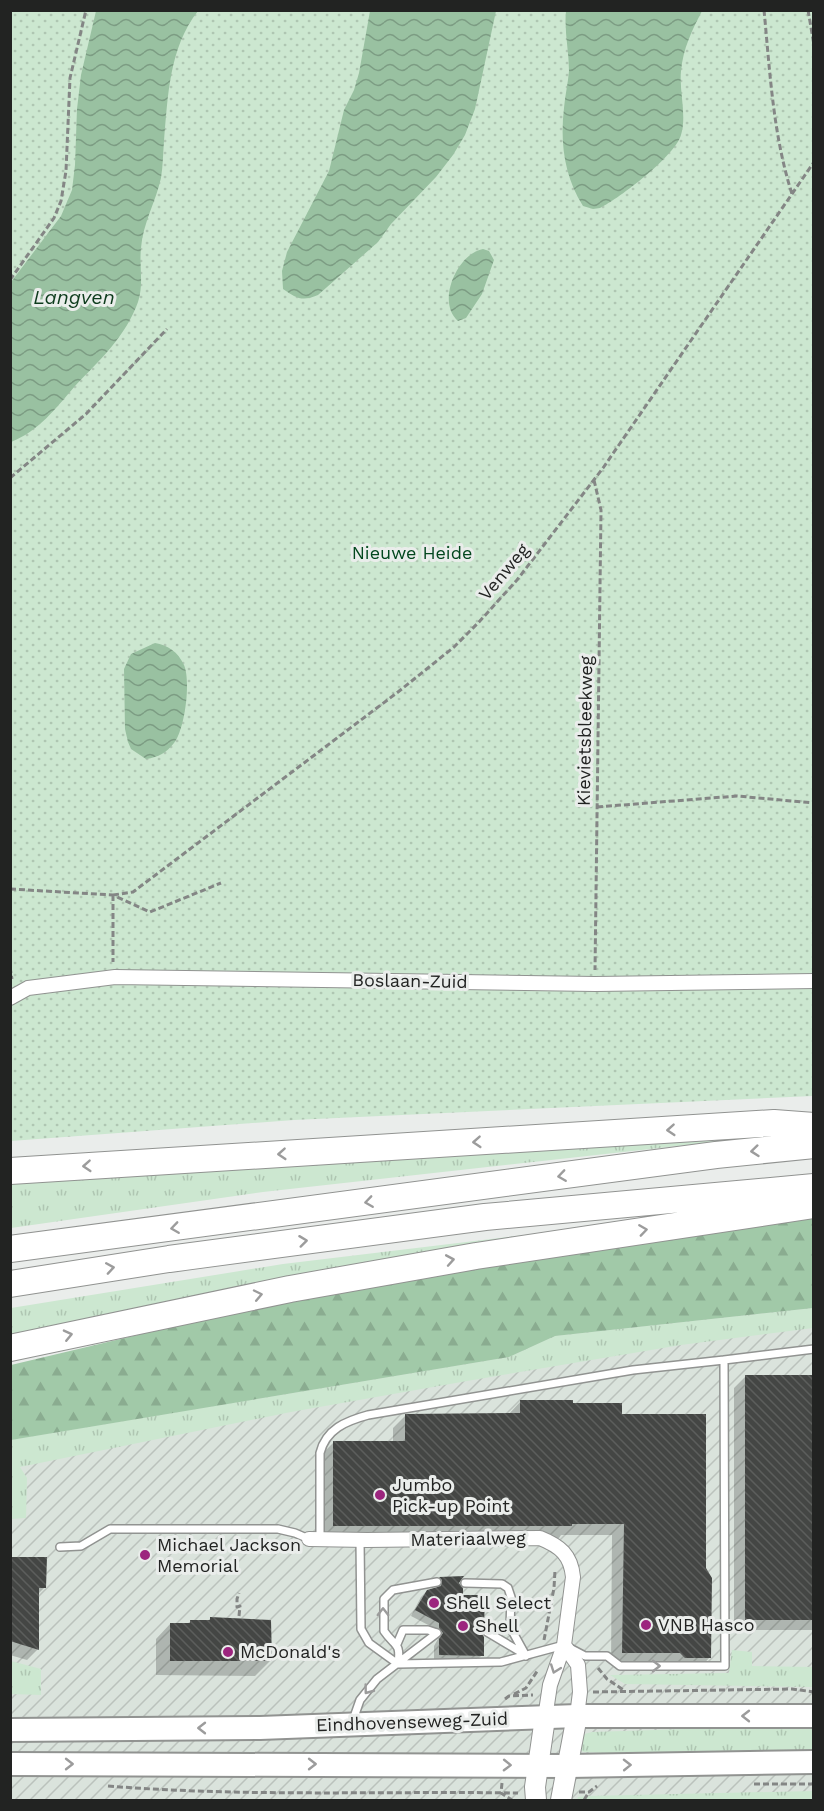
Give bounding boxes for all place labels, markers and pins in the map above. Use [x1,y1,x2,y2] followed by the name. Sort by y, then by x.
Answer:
[392,1474,510,1516] place label: Jumbo Pick-up Point
[373,1488,387,1502] marker: Jumbo Pick-up Point
[157,1534,301,1576] place label: Michael Jackson Memorial
[138,1548,152,1562] marker: Michael Jackson Memorial
[446,1592,551,1613] place label: Shell Select
[427,1596,441,1610] marker: Shell Select
[658,1614,754,1635] place label: VNB Hasco
[475,1615,520,1636] place label: Shell
[639,1618,653,1632] marker: VNB Hasco
[456,1619,470,1633] marker: Shell
[240,1641,341,1662] place label: McDonald's
[221,1645,235,1659] marker: McDonald's

